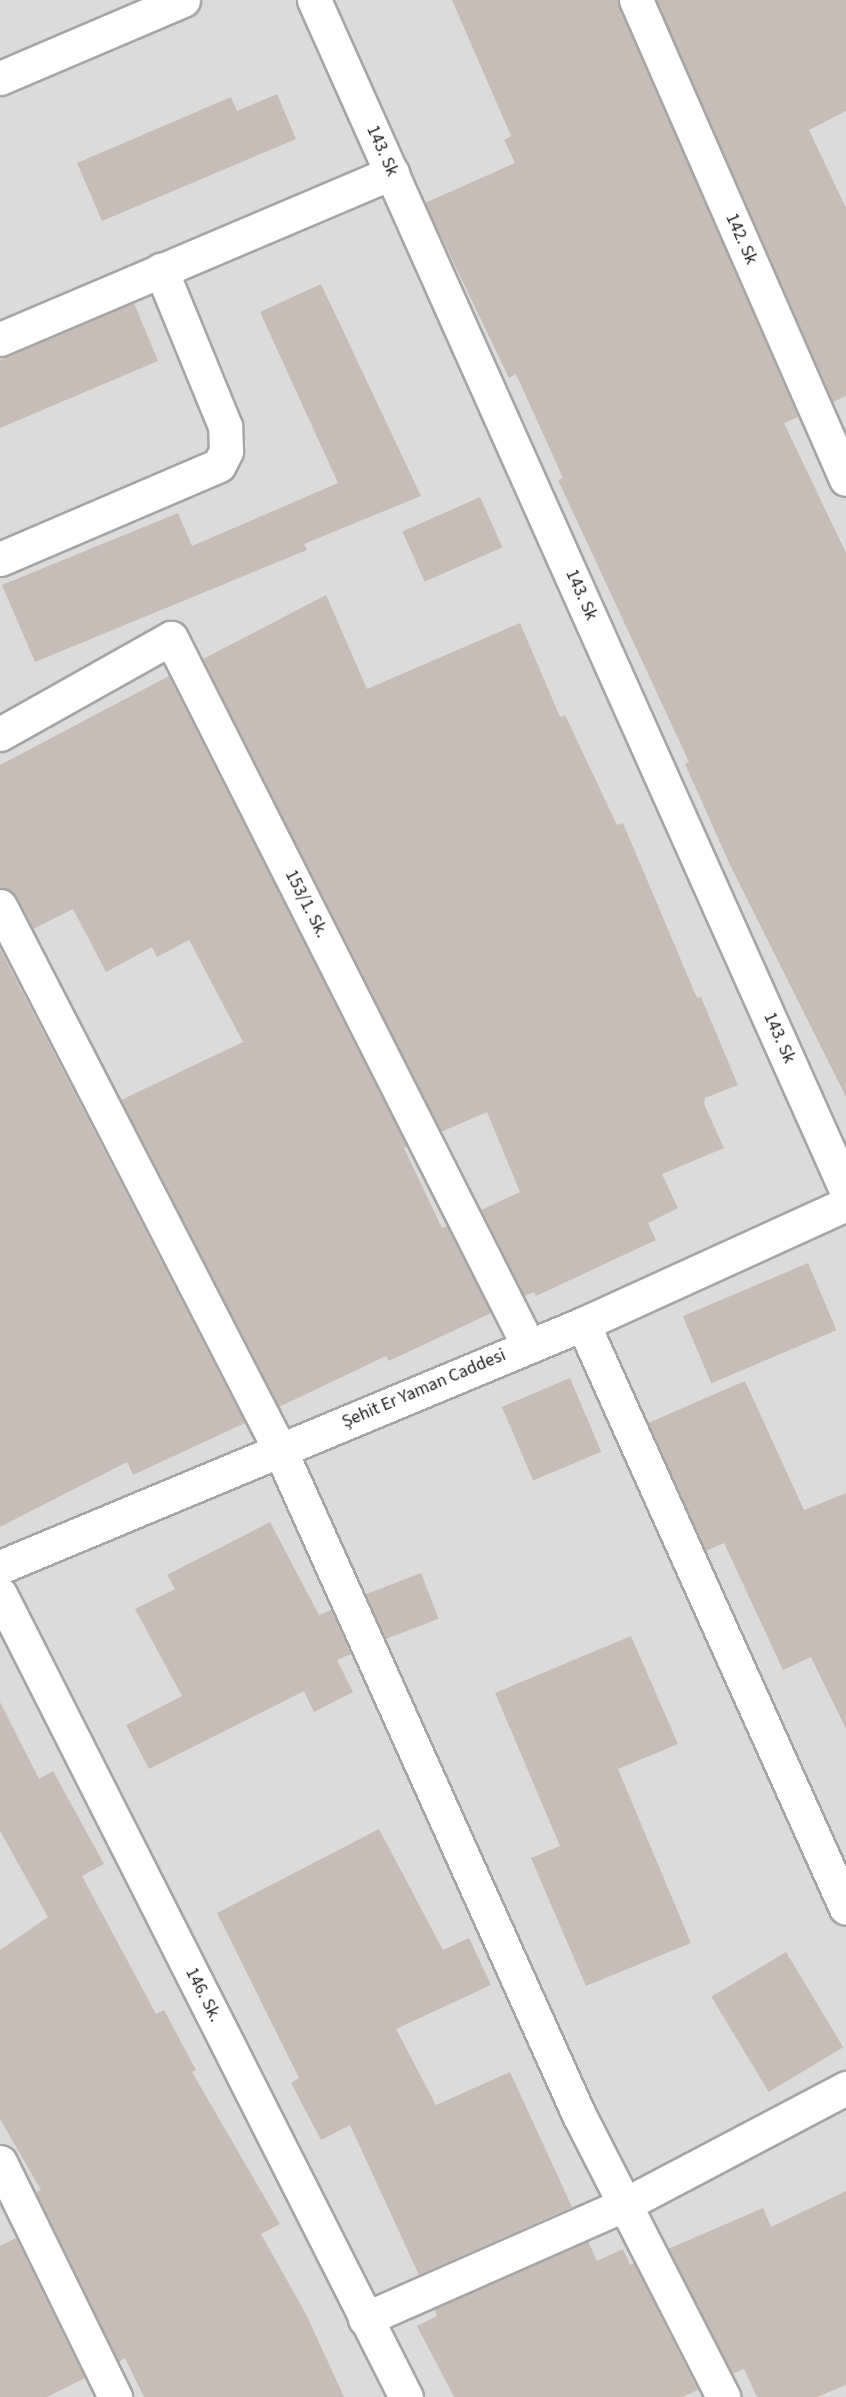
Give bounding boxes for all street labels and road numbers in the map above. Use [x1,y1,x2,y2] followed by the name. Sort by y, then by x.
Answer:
[361,122,403,180] street label: 143. Sk
[720,210,762,268] street label: 142. Sk
[560,566,602,624] street label: 143. Sk
[280,866,332,942] street label: 153/1. Sk.
[758,1009,800,1067] street label: 143. Sk
[339,1345,509,1433] street label: Şehit Er Yaman Caddesi
[180,1964,226,2026] street label: 146. Sk.

